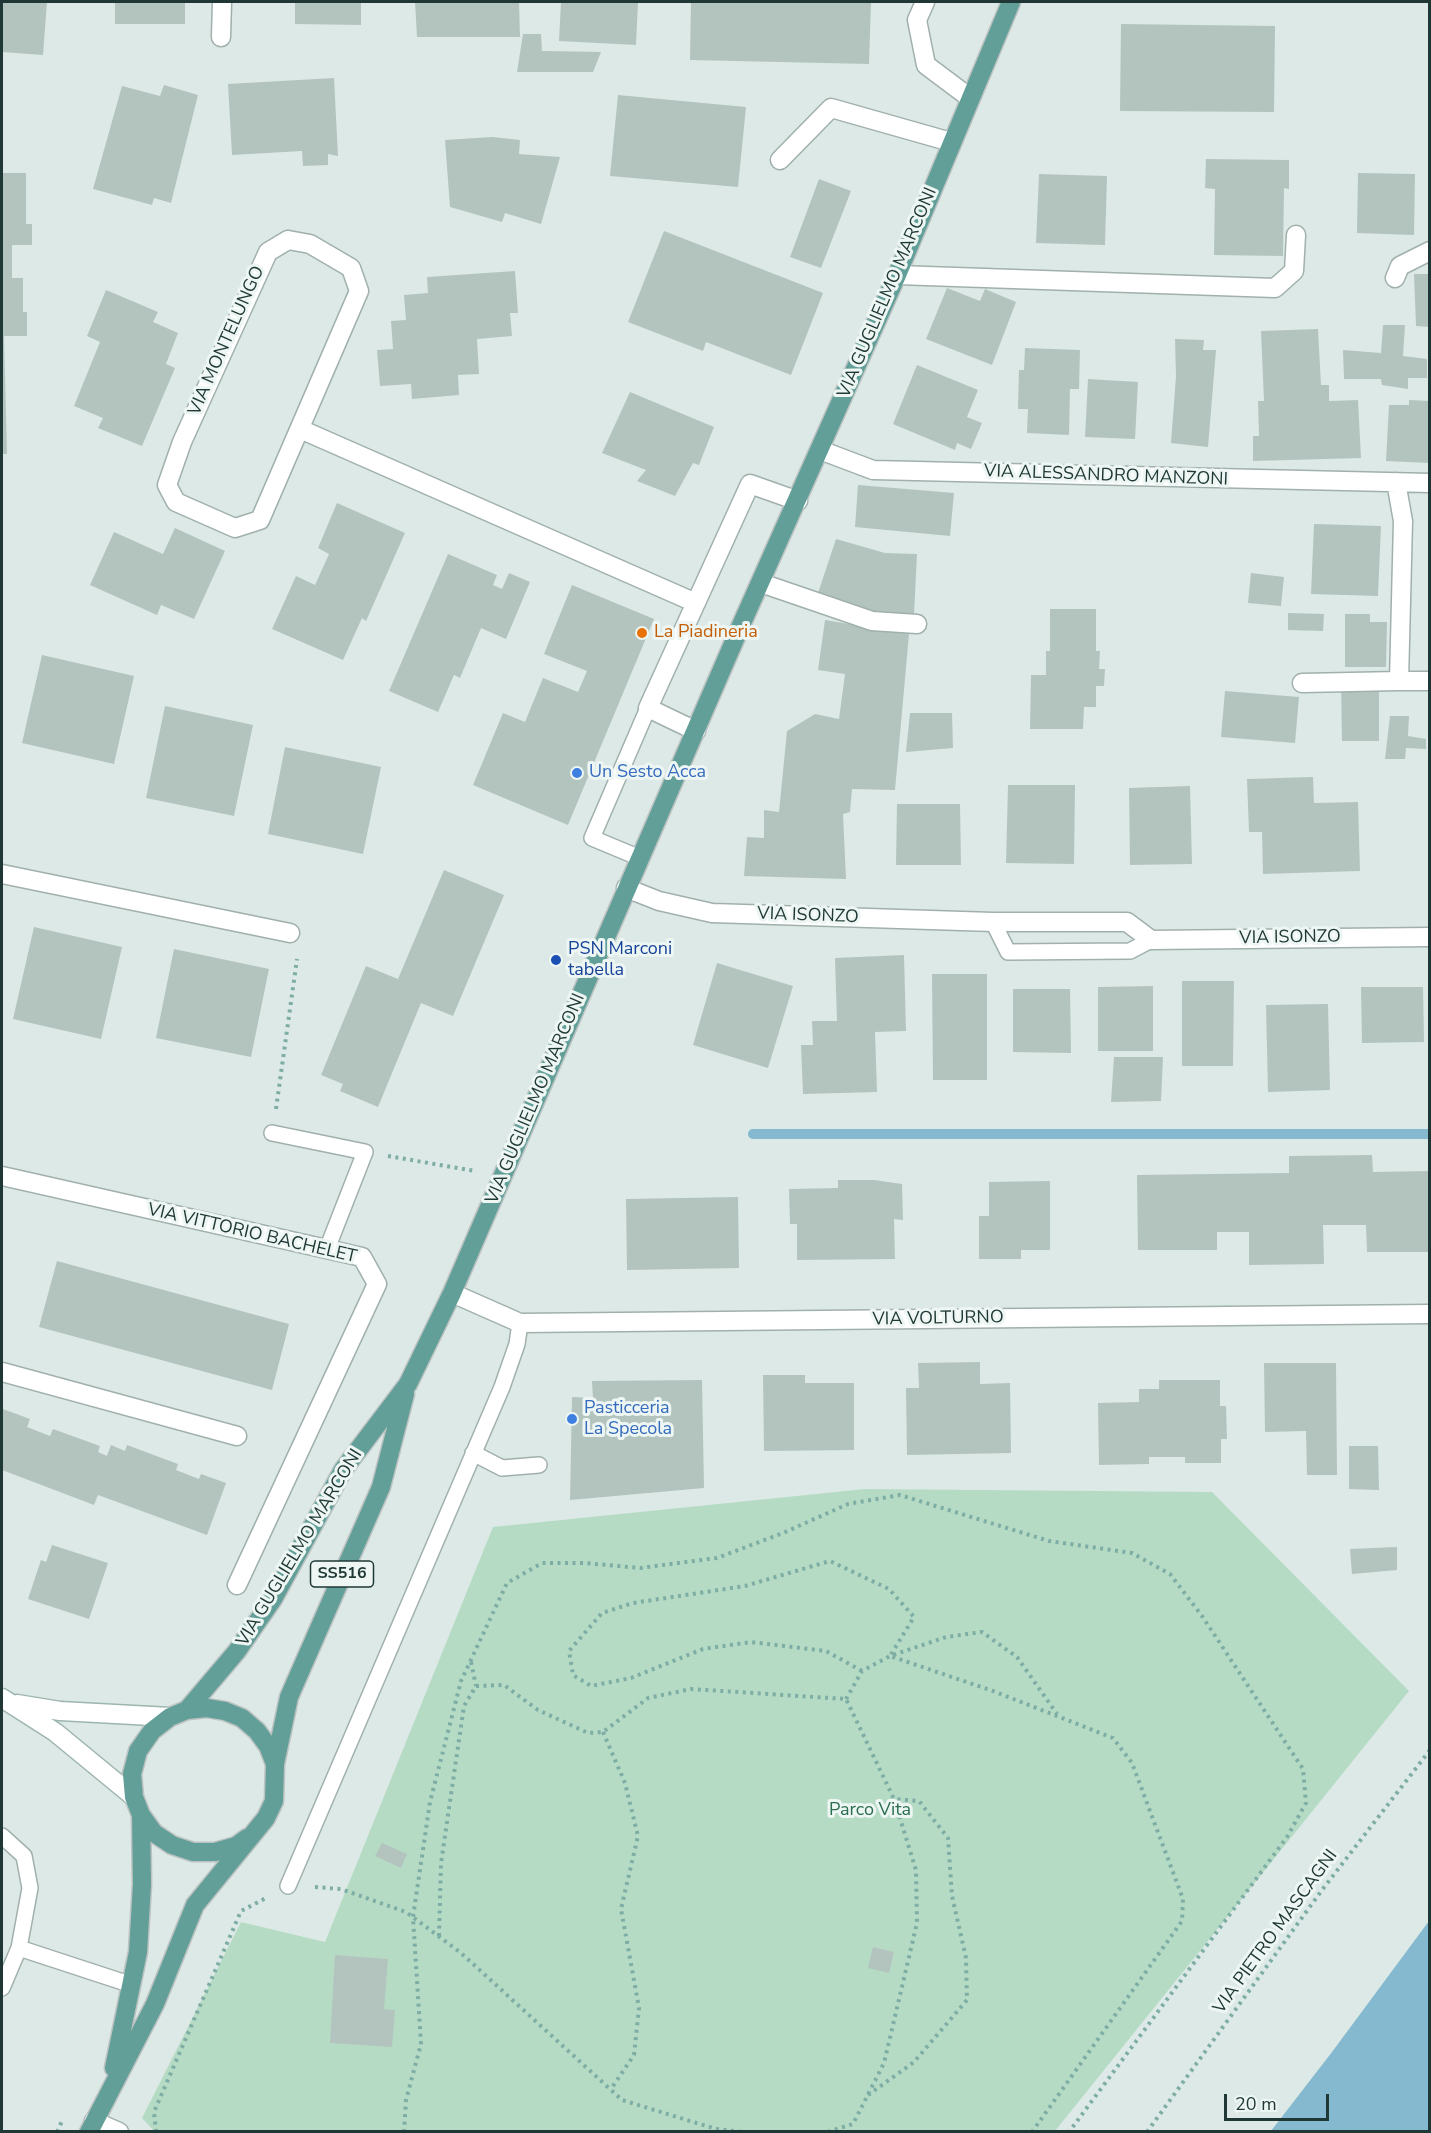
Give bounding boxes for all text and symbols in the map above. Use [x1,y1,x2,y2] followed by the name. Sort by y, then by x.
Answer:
[834,185,942,401] street label: VIA GUGLIELMO MARCONI
[184,263,270,419] street label: VIA MONTELUNGO
[984,461,1228,491] street label: VIA ALESSANDRO MANZONI
[654,622,758,644] place label: La Piadineria
[635,626,649,640] marker: La Piadineria
[589,762,706,784] place label: Un Sesto Acca
[570,766,584,780] marker: Un Sesto Acca
[757,903,859,929] street label: VIA ISONZO
[1239,926,1341,950] street label: VIA ISONZO
[568,939,672,982] place label: PSN Marconi tabella
[549,953,563,967] marker: PSN Marconi tabella
[482,991,590,1207] street label: VIA GUGLIELMO MARCONI
[145,1199,359,1269] street label: VIA VITTORIO BACHELET
[872,1307,1004,1331] street label: VIA VOLTURNO
[584,1398,672,1440] place label: Pasticceria La Specola
[565,1412,579,1426] marker: Pasticceria La Specola
[232,1445,368,1651] street label: VIA GUGLIELMO MARCONI
[310,1561,374,1587] road number: SS516
[829,1800,911,1822] park label: Parco Vita
[1209,1846,1343,2018] street label: VIA PIETRO MASCAGNI
[1227,2082,1332,2120] scale bar
[1235,2092,1277,2116] text: 20 m

